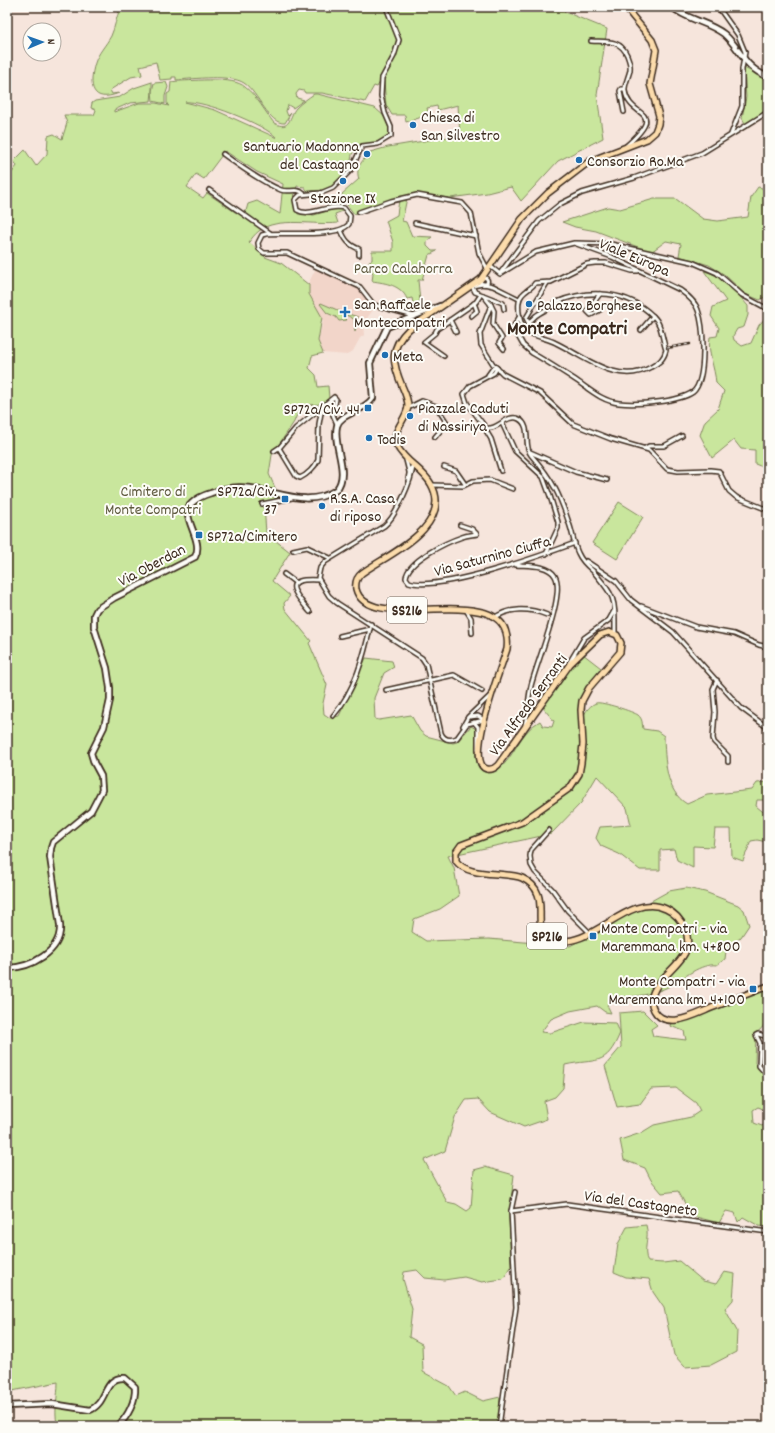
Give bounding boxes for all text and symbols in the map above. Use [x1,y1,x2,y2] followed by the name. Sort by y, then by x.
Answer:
[22,22,62,62] north arrow
[42,39,58,45] text: N
[421,107,500,148] place label: Chiesa di San Silvestro
[408,120,418,130] marker: Chiesa di San Silvestro
[243,136,359,177] place label: Santuario Madonna del Castagno
[362,149,372,159] marker: Santuario Madonna del Castagno
[587,151,684,174] place label: Consorzio Ro.Ma
[574,155,584,165] marker: Consorzio Ro.Ma
[338,176,348,186] marker: Stazione IX
[310,188,376,211] place label: Stazione IX
[595,233,673,284] street label: Viale Europa
[354,258,453,281] park label: Parco Calahorra
[354,294,445,335] place label: San Raffaele Montecompatri
[537,295,642,318] place label: Palazzo Borghese
[524,299,534,309] marker: Palazzo Borghese
[339,306,351,318] marker: San Raffaele Montecompatri
[507,316,627,344] district label: Monte Compatri
[393,346,423,369] place label: Meta
[380,350,390,360] marker: Meta
[418,398,509,439] place label: Piazzale Caduti di Nassiriya
[283,399,360,422] place label: SP72a/Civ. 44
[363,403,373,413] marker: SP72a/Civ. 44
[405,411,415,421] marker: Piazzale Caduti di Nassiriya
[377,429,407,452] place label: Todis
[364,433,374,443] marker: Todis
[105,481,201,522] park label: Cimitero di Monte Compatri
[217,481,277,522] place label: SP72a/Civ. 37
[330,488,395,529] place label: R.S.A. Casa di riposo
[280,494,290,504] marker: SP72a/Civ. 37
[317,501,327,511] marker: R.S.A. Casa di riposo
[207,526,297,549] place label: SP72a/Cimitero
[194,530,204,540] marker: SP72a/Cimitero
[432,531,554,584] street label: Via Saturnino Ciuffa
[114,539,190,594] street label: Via Oberdan
[387,597,427,623] road number: SS216
[484,650,574,761] street label: Via Alfredo Serranti
[601,918,740,959] place label: Monte Compatri - via Maremmana km. 4+800
[527,923,567,949] road number: SP216
[588,931,598,941] marker: Monte Compatri - via Maremmana km. 4+800
[608,971,745,1012] place label: Monte Compatri - via Maremmana km. 4+100
[748,984,758,994] marker: Monte Compatri - via Maremmana km. 4+100
[583,1185,699,1224] street label: Via del Castagneto

